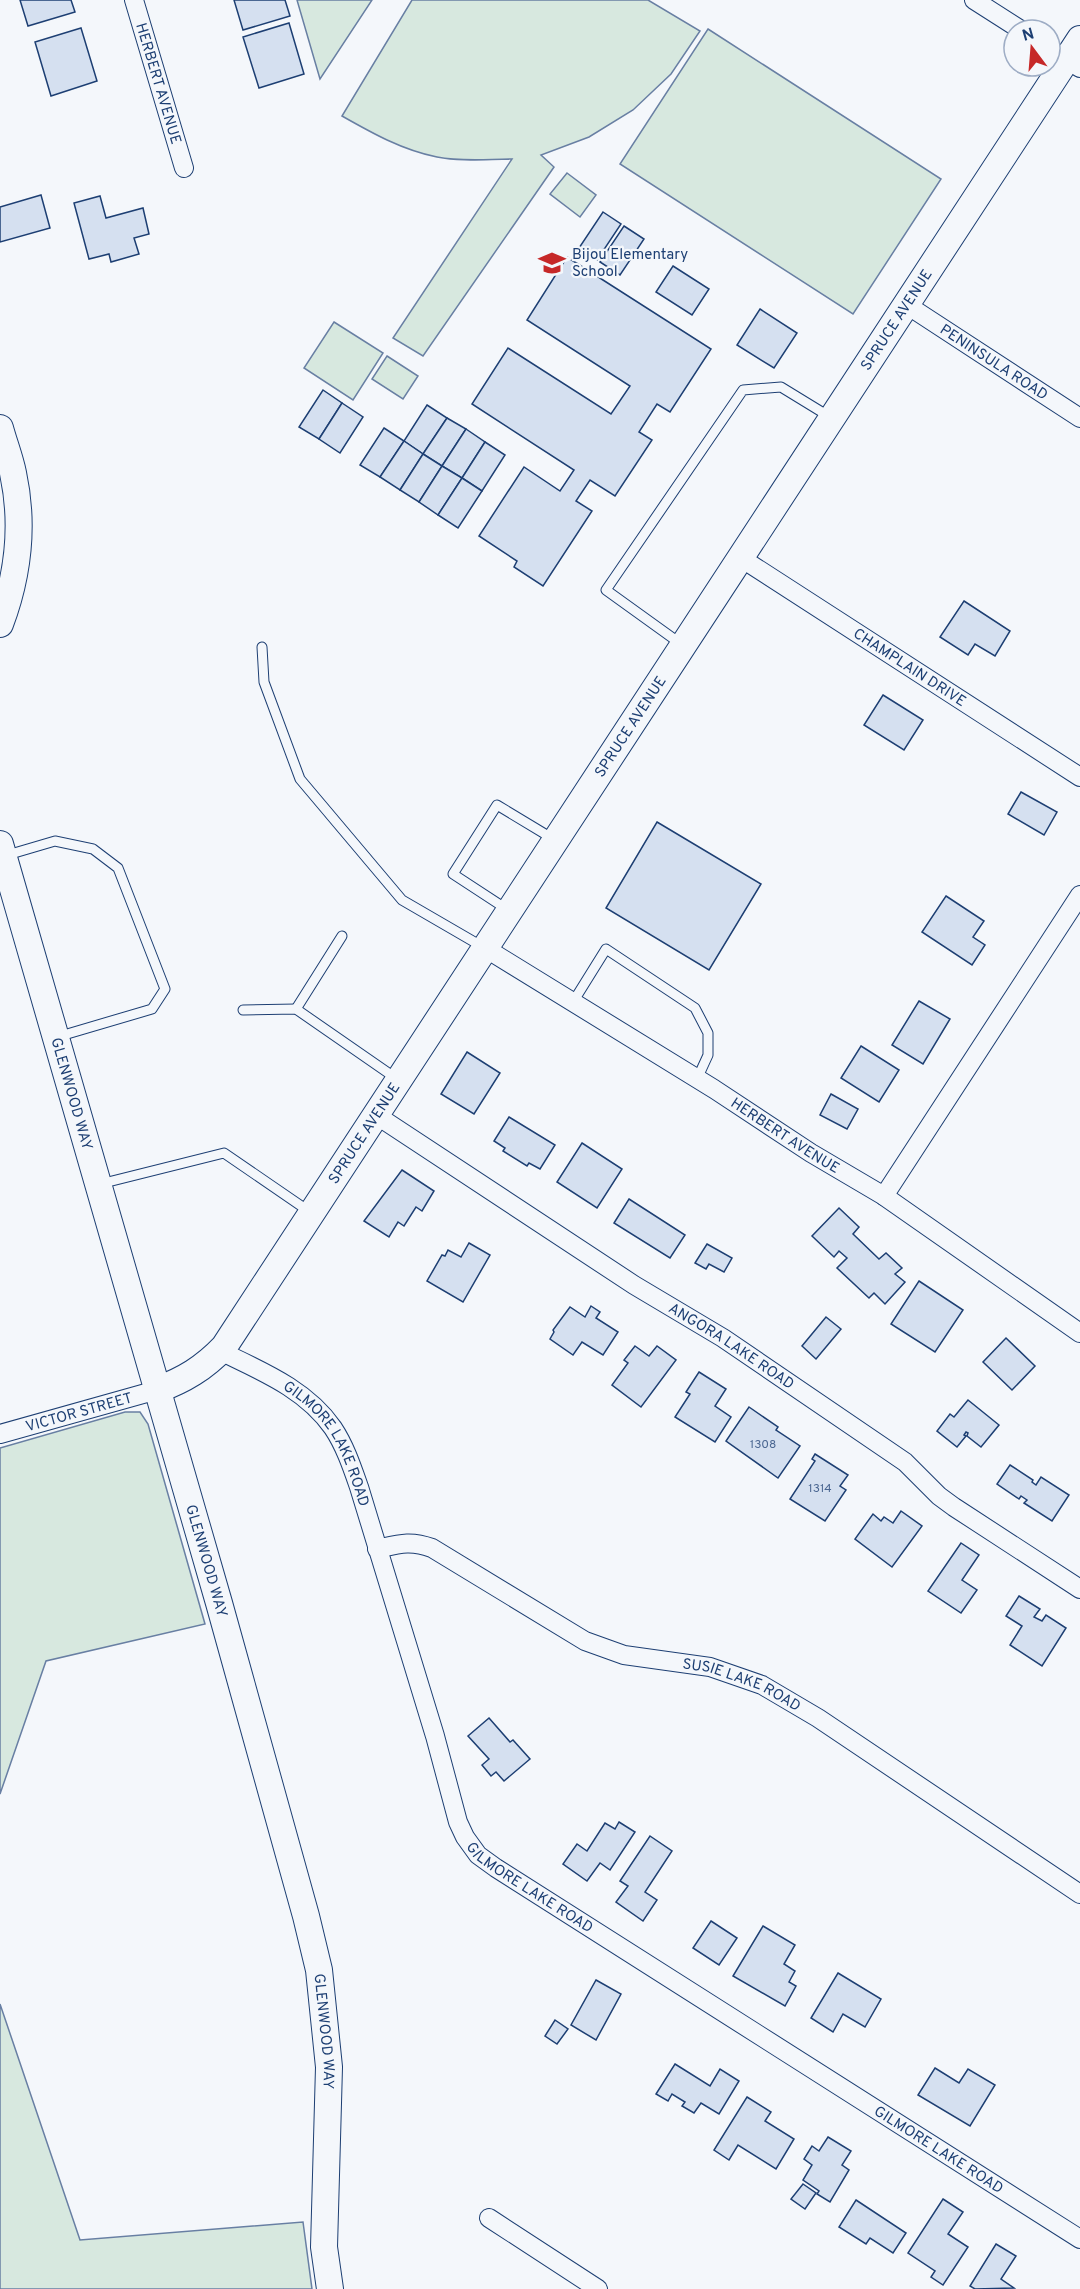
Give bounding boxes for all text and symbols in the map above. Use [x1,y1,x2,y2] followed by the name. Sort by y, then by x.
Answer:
[1002,18,1062,78] north arrow
[130,21,184,147] street label: HERBERT AVENUE
[1020,24,1037,47] text: N
[572,246,688,282] place label: Bijou Elementary School
[537,248,567,278] school or university icon: Bijou Elementary School
[857,266,938,375] street label: SPRUCE AVENUE
[936,321,1051,405] street label: PENINSULA ROAD
[849,625,969,712] street label: CHAMPLAIN DRIVE
[591,673,671,782] street label: SPRUCE AVENUE
[45,1036,96,1153] street label: GLENWOOD WAY
[325,1080,405,1188] street label: SPRUCE AVENUE
[726,1094,842,1179] street label: HERBERT AVENUE
[665,1300,797,1395] street label: ANGORA LAKE ROAD
[279,1378,372,1509] street label: GILMORE LAKE ROAD
[24,1389,135,1437] street label: VICTOR STREET
[750,1437,776,1453] house number: 1308
[808,1481,832,1497] house number: 1314
[180,1503,231,1620] street label: GLENWOOD WAY
[681,1655,804,1717] street label: SUSIE LAKE ROAD
[461,1839,596,1938] street label: GILMORE LAKE ROAD
[308,1973,337,2090] street label: GLENWOOD WAY
[870,2102,1006,2199] street label: GILMORE LAKE ROAD

